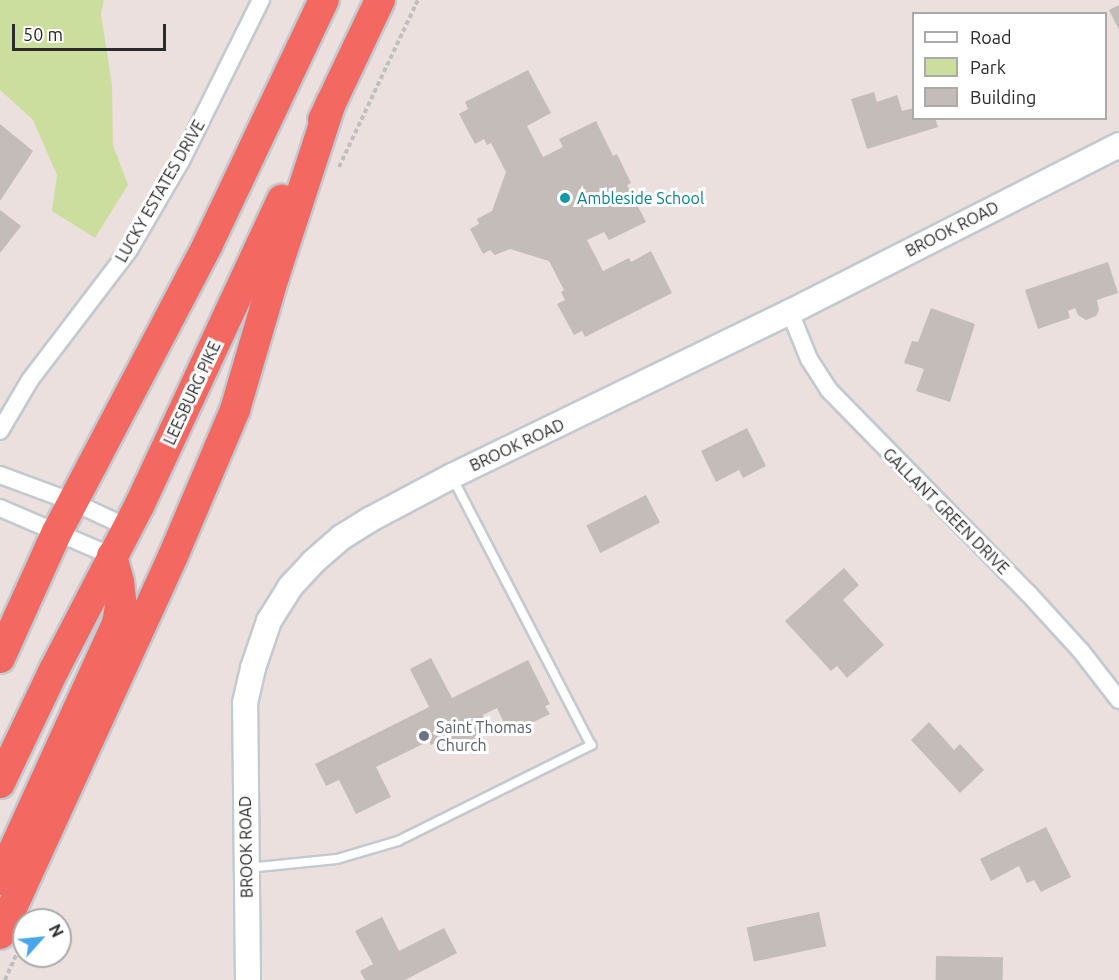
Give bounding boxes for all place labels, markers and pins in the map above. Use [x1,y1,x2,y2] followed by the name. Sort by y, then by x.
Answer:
[577,188,704,208] place label: Ambleside School
[558,191,572,205] marker: Ambleside School
[436,717,532,755] place label: Saint Thomas Church
[417,729,431,743] marker: Saint Thomas Church

